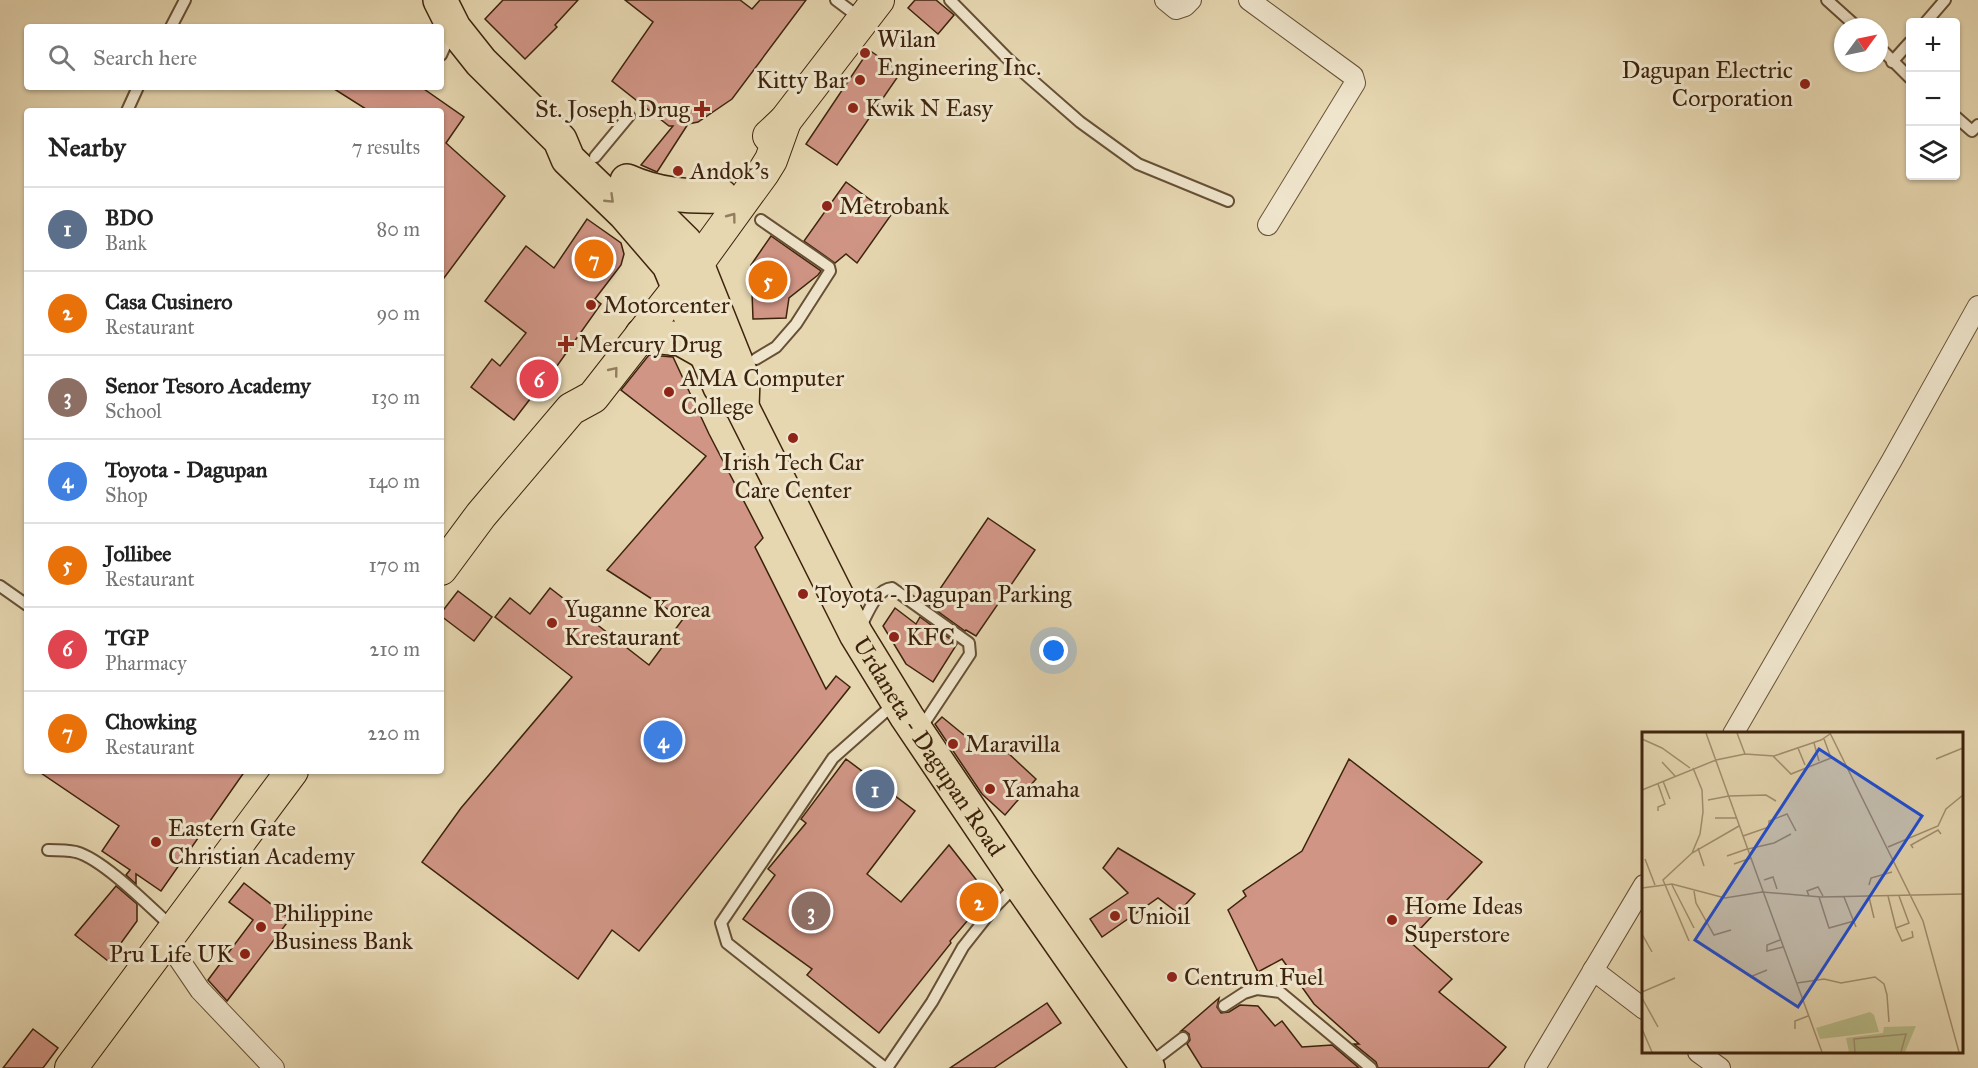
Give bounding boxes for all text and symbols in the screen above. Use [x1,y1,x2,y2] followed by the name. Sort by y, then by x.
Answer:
[1834,18,1888,72] north arrow
[1906,18,1960,180] map controls
[1906,18,1960,72] button: +
[24,24,444,90] search box
[877,24,1041,82] place label: Wilan Engineering Inc.
[45,41,78,74] icon: search
[93,44,197,71] text: Search here
[858,46,872,60] marker: Wilan Engineering Inc.
[1622,55,1793,113] place label: Dagupan Electric Corporation
[756,65,848,95] place label: Kitty Bar
[1906,72,1960,126] button: −
[853,73,867,87] marker: Kitty Bar
[1798,77,1812,91] marker: Dagupan Electric Corporation
[865,93,993,123] place label: Kwik N Easy
[535,94,691,124] place label: St. Joseph Drug
[846,101,860,115] marker: Kwik N Easy
[695,102,709,116] marker: St. Joseph Drug
[1906,126,1960,180] button: layers
[48,131,126,163] text: Nearby
[352,135,420,159] text: 7 results
[689,156,769,186] place label: Andok's
[671,164,685,178] marker: Andok's
[839,191,950,221] place label: Metrobank
[603,192,614,203] one-way arrow
[820,199,834,213] marker: Metrobank
[105,204,154,231] text: BDO
[724,213,735,224] one-way arrow
[64,217,71,241] text: 1
[377,217,420,241] text: 80 m
[105,231,147,255] text: Bank
[574,236,614,282] pin: 7
[748,258,788,302] pin: 5
[105,288,233,315] text: Casa Cusinero
[603,290,730,320] place label: Motorcenter
[584,298,598,312] marker: Motorcenter
[63,301,72,325] text: 2
[377,301,420,325] text: 90 m
[105,315,195,339] text: Restaurant
[578,329,723,359] place label: Mercury Drug
[559,337,573,351] marker: Mercury Drug
[520,356,558,401] pin: 6
[680,363,844,421] place label: AMA Computer College
[606,367,617,378] one-way arrow
[105,372,311,399] text: Senor Tesoro Academy
[64,385,72,409] text: 3
[371,385,420,409] text: 130 m
[662,385,676,399] marker: AMA Computer College
[105,399,162,423] text: School
[786,431,800,445] marker: Irish Tech Car Care Center
[722,447,864,505] place label: Irish Tech Car Care Center
[105,456,267,483] text: Toyota - Dagupan
[62,469,73,493] text: 4
[368,469,420,493] text: 140 m
[105,483,148,507] text: Shop
[105,540,171,567] text: Jollibee
[63,553,72,577] text: 5
[369,553,420,577] text: 170 m
[105,567,195,591] text: Restaurant
[815,579,1072,609] place label: Toyota - Dagupan Parking
[796,587,810,601] marker: Toyota - Dagupan Parking
[564,594,711,652] place label: Yuganne Korea Krestaurant
[545,616,559,630] marker: Yuganne Korea Krestaurant
[906,622,955,652] place label: KFC
[105,624,149,651] text: TGP
[887,630,901,644] marker: KFC
[846,631,1012,862] street label: Urdaneta - Dagupan Road
[1039,636,1068,665] your location
[62,637,73,661] text: 6
[370,637,420,661] text: 210 m
[105,651,187,675] text: Pharmacy
[105,708,196,735] text: Chowking
[644,718,682,762] pin: 4
[62,721,73,745] text: 7
[368,721,420,745] text: 220 m
[965,729,1061,759] place label: Maravilla
[1642,732,1963,1053] inset map
[105,735,195,759] text: Restaurant
[946,737,960,751] marker: Maravilla
[856,766,894,812] pin: 1
[1002,774,1081,804] place label: Yamaha
[983,782,997,796] marker: Yamaha
[168,813,355,871] place label: Eastern Gate Christian Academy
[149,835,163,849] marker: Eastern Gate Christian Academy
[960,880,998,924] pin: 2
[792,888,830,934] pin: 3
[1404,891,1523,949] place label: Home Ideas Superstore
[273,898,414,956] place label: Philippine Business Bank
[1127,901,1191,931] place label: Unioil
[1108,909,1122,923] marker: Unioil
[1385,913,1399,927] marker: Home Ideas Superstore
[254,920,268,934] marker: Philippine Business Bank
[109,939,234,969] place label: Pru Life UK
[238,947,252,961] marker: Pru Life UK
[1184,962,1324,992] place label: Centrum Fuel
[1165,970,1179,984] marker: Centrum Fuel

